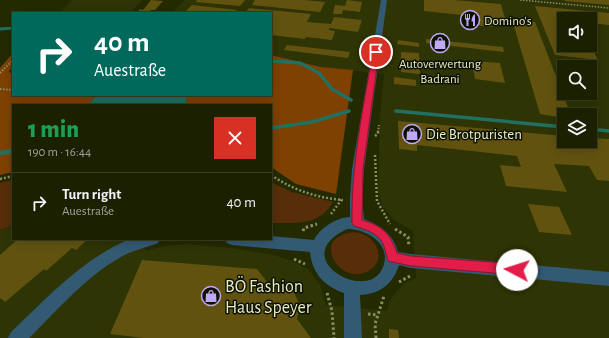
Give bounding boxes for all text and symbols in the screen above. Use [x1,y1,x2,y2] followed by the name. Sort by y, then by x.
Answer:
[459,9,481,31] restaurant icon: Domino's
[557,12,597,148] map controls
[557,12,597,52] button: sound
[484,15,532,28] place label: Domino's
[28,28,80,80] icon: right
[94,29,150,57] text: 40 m
[429,32,451,54] shop icon: Autoverwertung Badrani
[359,35,393,69] pin
[365,41,387,63] icon: arrive
[399,58,482,86] place label: Autoverwertung Badrani
[557,60,597,100] button: search
[94,62,166,80] text: Auestraße
[557,108,597,148] button: layers
[214,117,256,159] button: close
[28,118,79,142] text: 1 min
[401,123,423,145] shop icon: Die Brotpuristen
[426,127,522,142] place label: Die Brotpuristen
[28,146,91,159] text: 190 m · 16:44
[62,187,121,202] text: Turn right
[28,192,50,214] icon: right
[226,195,256,210] text: 40 m
[62,205,114,218] text: Auestraße
[496,249,538,291] position arrow
[225,276,312,317] place label: BÖ Fashion Haus Speyer
[200,285,222,307] shop icon: BÖ Fashion Haus Speyer

